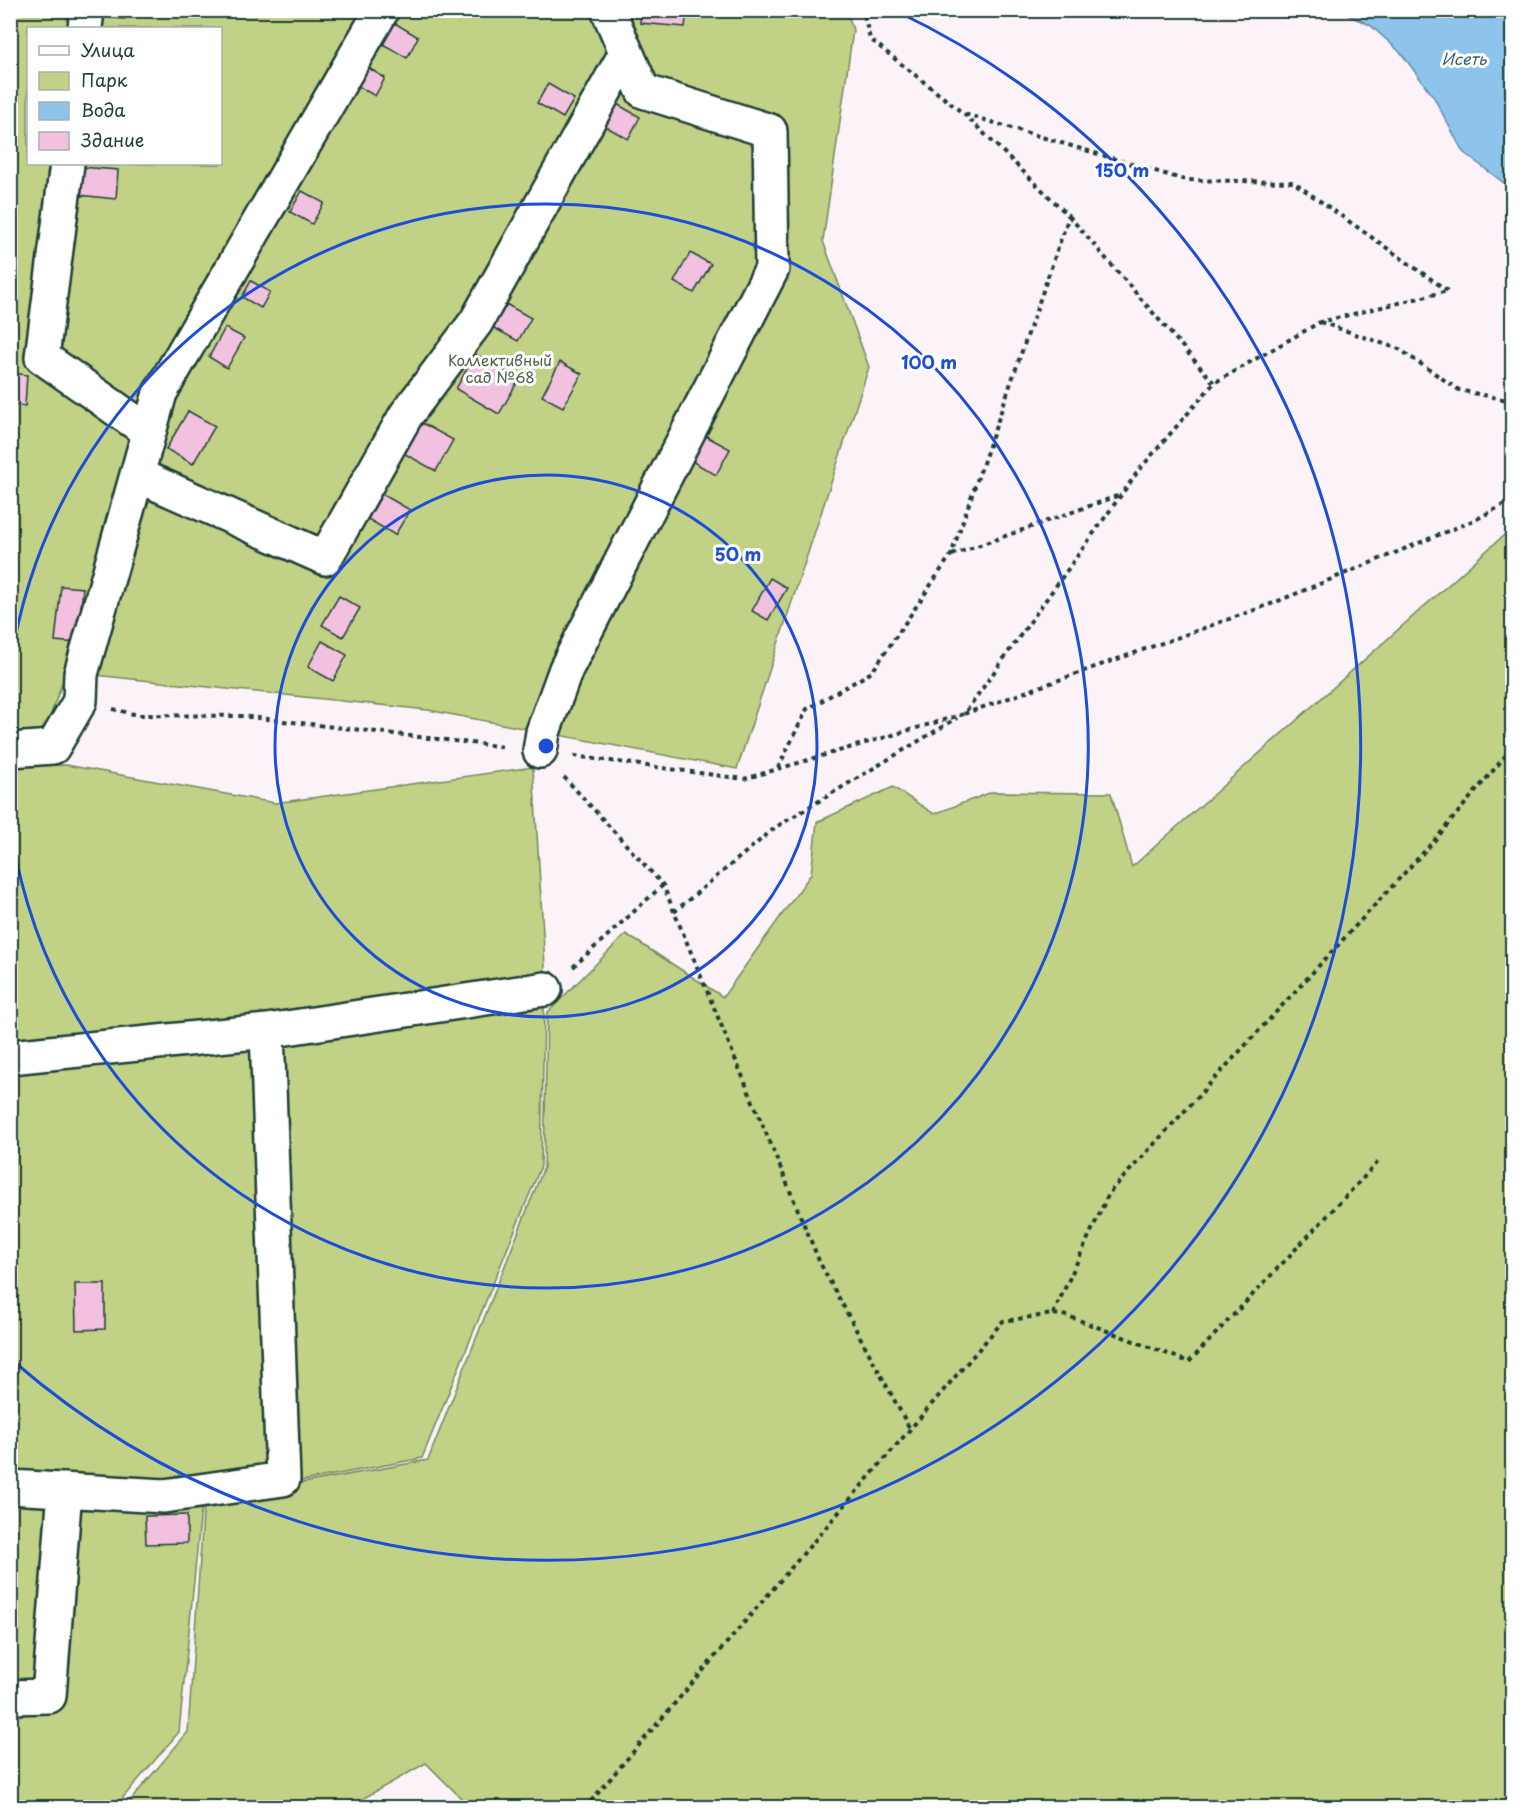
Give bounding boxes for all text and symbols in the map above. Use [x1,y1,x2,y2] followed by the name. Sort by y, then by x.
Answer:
[27,27,222,165] legend
[81,36,135,63] text: Улица
[1441,46,1487,70] water label: Исеть
[81,66,128,93] text: Парк
[81,96,126,123] text: Вода
[81,126,144,153] text: Здание
[1095,156,1149,183] text: 150 m
[448,348,552,388] park label: Коллективный сад №68
[901,348,957,375] text: 100 m
[715,540,761,567] text: 50 m
[536,736,556,756] centre of rings

